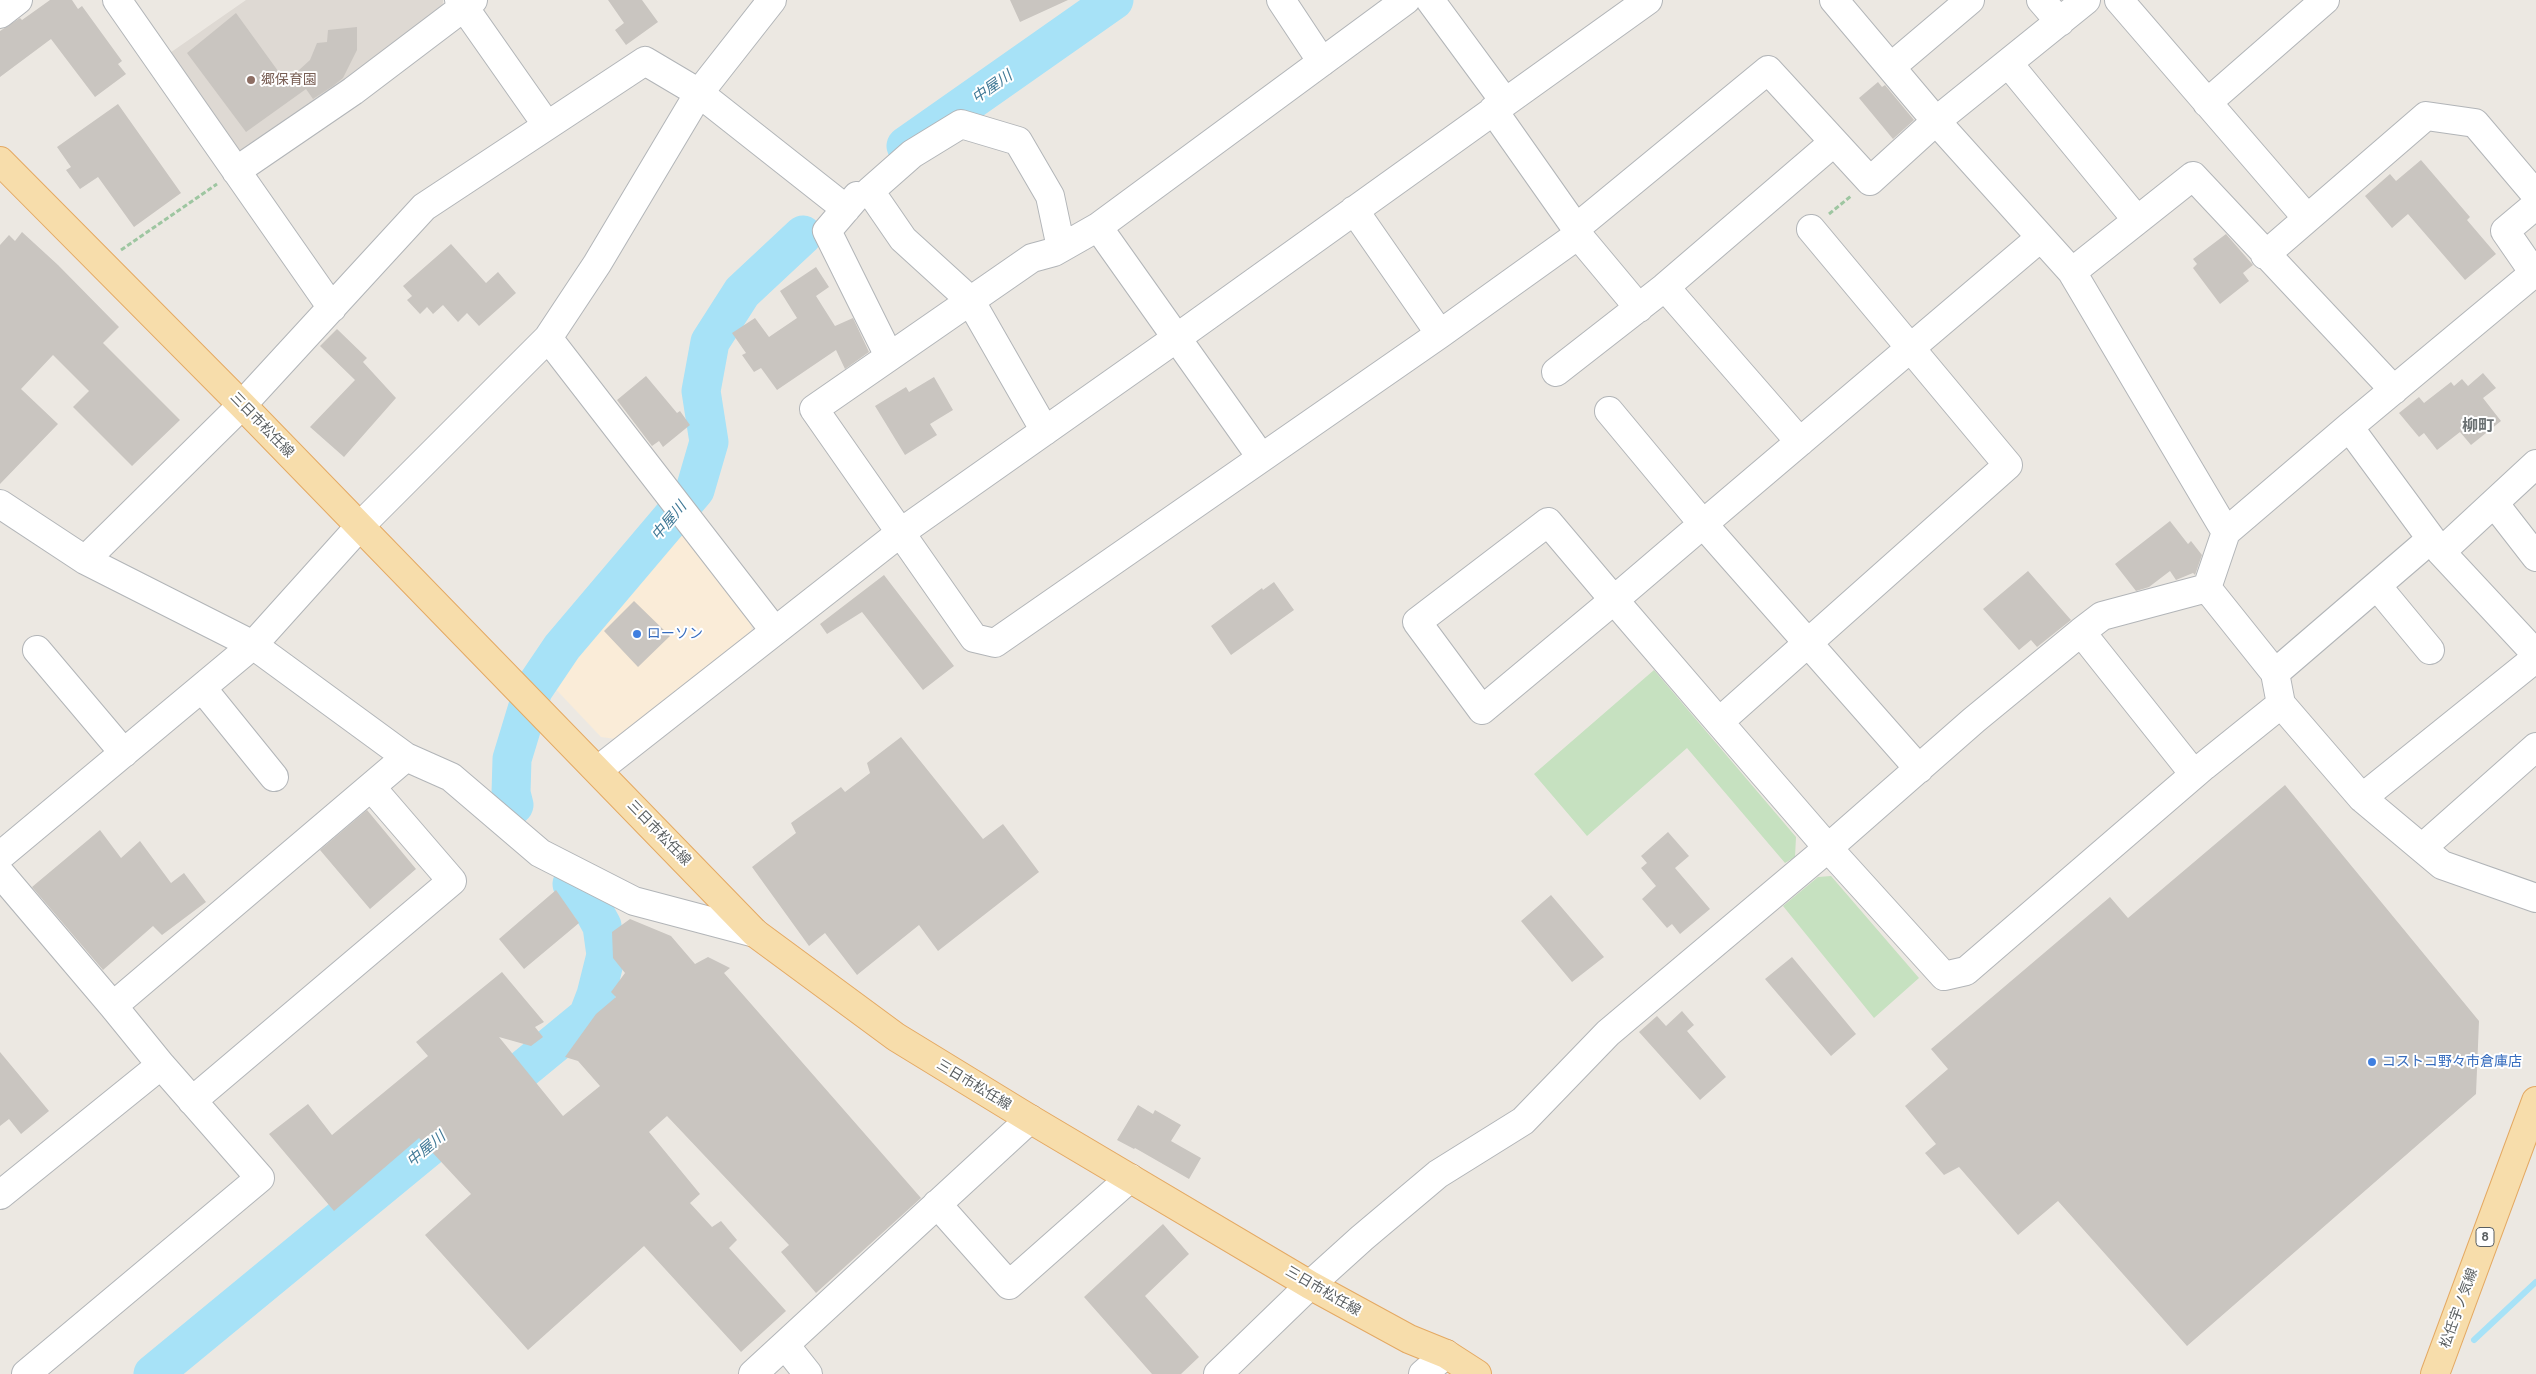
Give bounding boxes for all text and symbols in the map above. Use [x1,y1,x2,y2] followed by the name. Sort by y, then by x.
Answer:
[968,67,1016,107] water label: 中屋川
[261,72,317,88] place label: 郷保育園
[245,74,257,86] marker: 郷保育園
[227,389,297,461] street label: 三日市松任線
[2462,416,2494,436] district label: 柳町
[648,498,690,544] water label: 中屋川
[647,626,703,642] place label: ローソン
[631,628,643,640] marker: ローソン
[624,797,694,869] street label: 三日市松任線
[2382,1054,2522,1070] place label: コストコ野々市倉庫店
[934,1056,1014,1114] street label: 三日市松任線
[2366,1056,2378,1068] marker: コストコ野々市倉庫店
[403,1128,449,1170] water label: 中屋川
[2476,1228,2494,1246] road number: 8
[1282,1263,1364,1319] street label: 三日市松任線
[2437,1266,2481,1350] street label: 松任宇ノ気線

